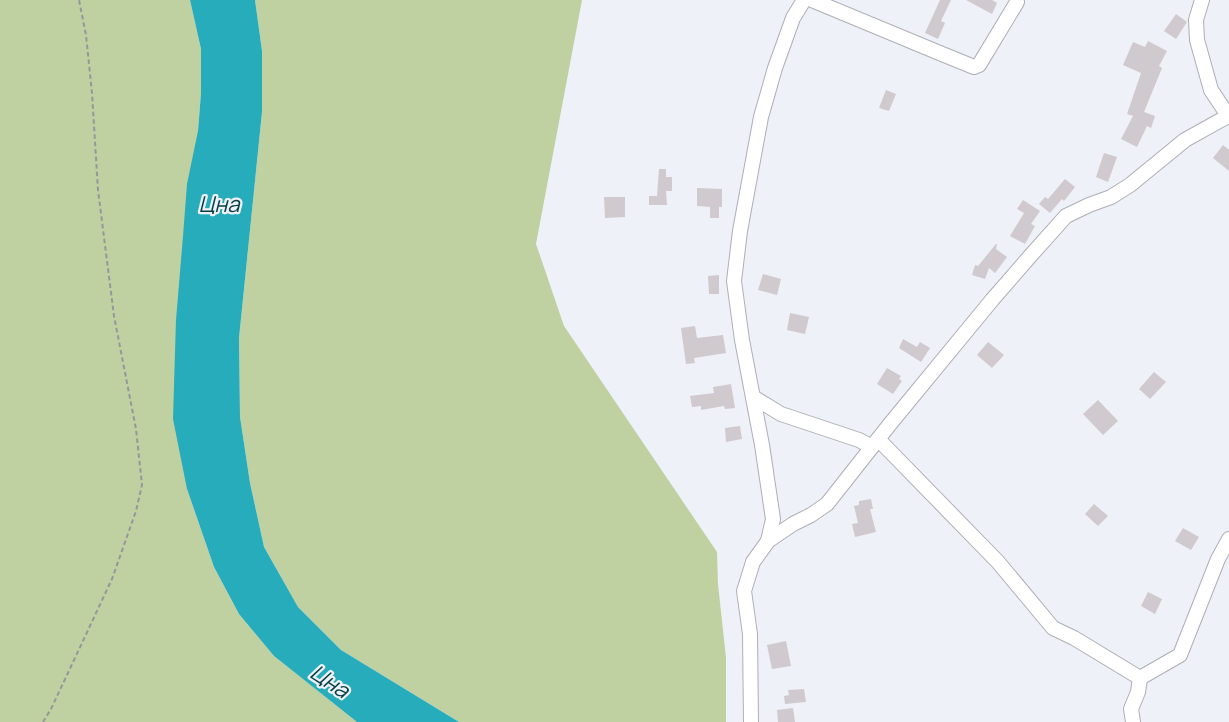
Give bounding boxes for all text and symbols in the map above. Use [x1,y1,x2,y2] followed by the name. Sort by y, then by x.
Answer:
[199,189,241,219] water label: Цна
[305,657,357,706] water label: Цна

